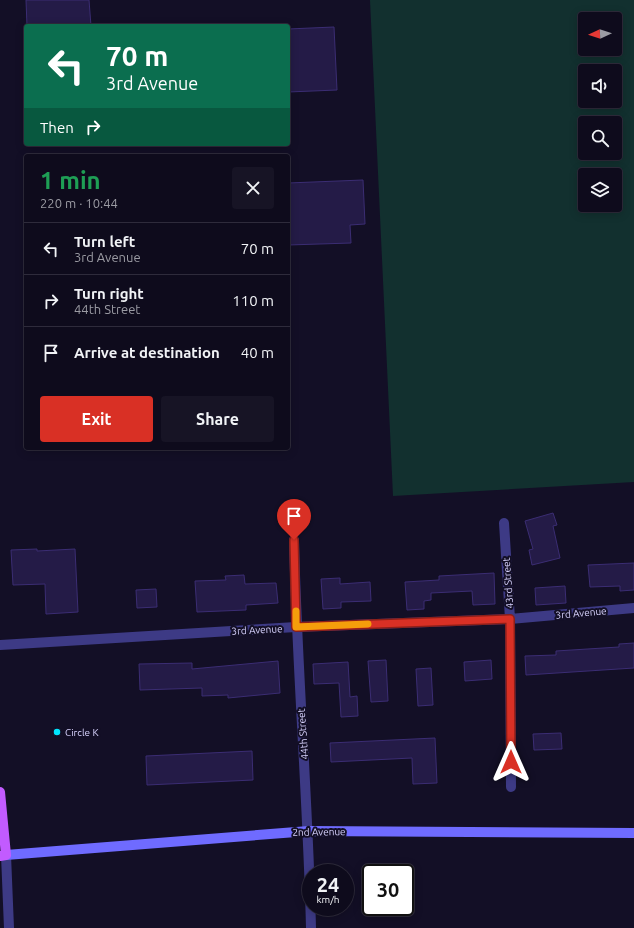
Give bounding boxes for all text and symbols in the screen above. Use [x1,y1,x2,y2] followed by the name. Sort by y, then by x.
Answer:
[578,12,622,56] north arrow
[578,12,622,212] map controls
[40,40,92,92] icon: left
[106,40,168,71] text: 70 m
[578,64,622,108] button: sound
[106,73,198,93] text: 3rd Avenue
[82,116,104,138] icon: right
[578,116,622,160] button: search
[40,119,74,136] text: Then
[40,167,101,194] text: 1 min
[232,167,274,209] button: close
[578,168,622,212] button: layers
[40,196,118,210] text: 220 m · 10:44
[74,233,135,250] text: Turn left
[40,238,62,260] icon: left
[241,240,274,257] text: 70 m
[74,250,141,264] text: 3rd Avenue
[74,285,144,302] text: Turn right
[40,290,62,312] icon: right
[232,292,274,309] text: 110 m
[74,302,140,316] text: 44th Street
[40,342,62,364] icon: arrive
[74,344,220,361] text: Arrive at destination
[241,344,274,361] text: 40 m
[40,396,153,442] button: Exit
[161,396,274,442] button: Share
[277,499,311,540] pin
[283,505,305,527] icon: arrive
[501,557,515,609] street label: 43rd Street
[555,605,607,621] street label: 3rd Avenue
[231,623,283,637] street label: 3rd Avenue
[296,708,310,760] street label: 44th Street
[52,727,62,737] marker: Circle K
[65,727,99,738] place label: Circle K
[490,741,532,783] position arrow
[292,826,346,838] street label: 2nd Avenue
[362,864,414,916] speed limit sign: 30
[317,873,339,896] text: 24
[316,894,340,905] text: km/h

